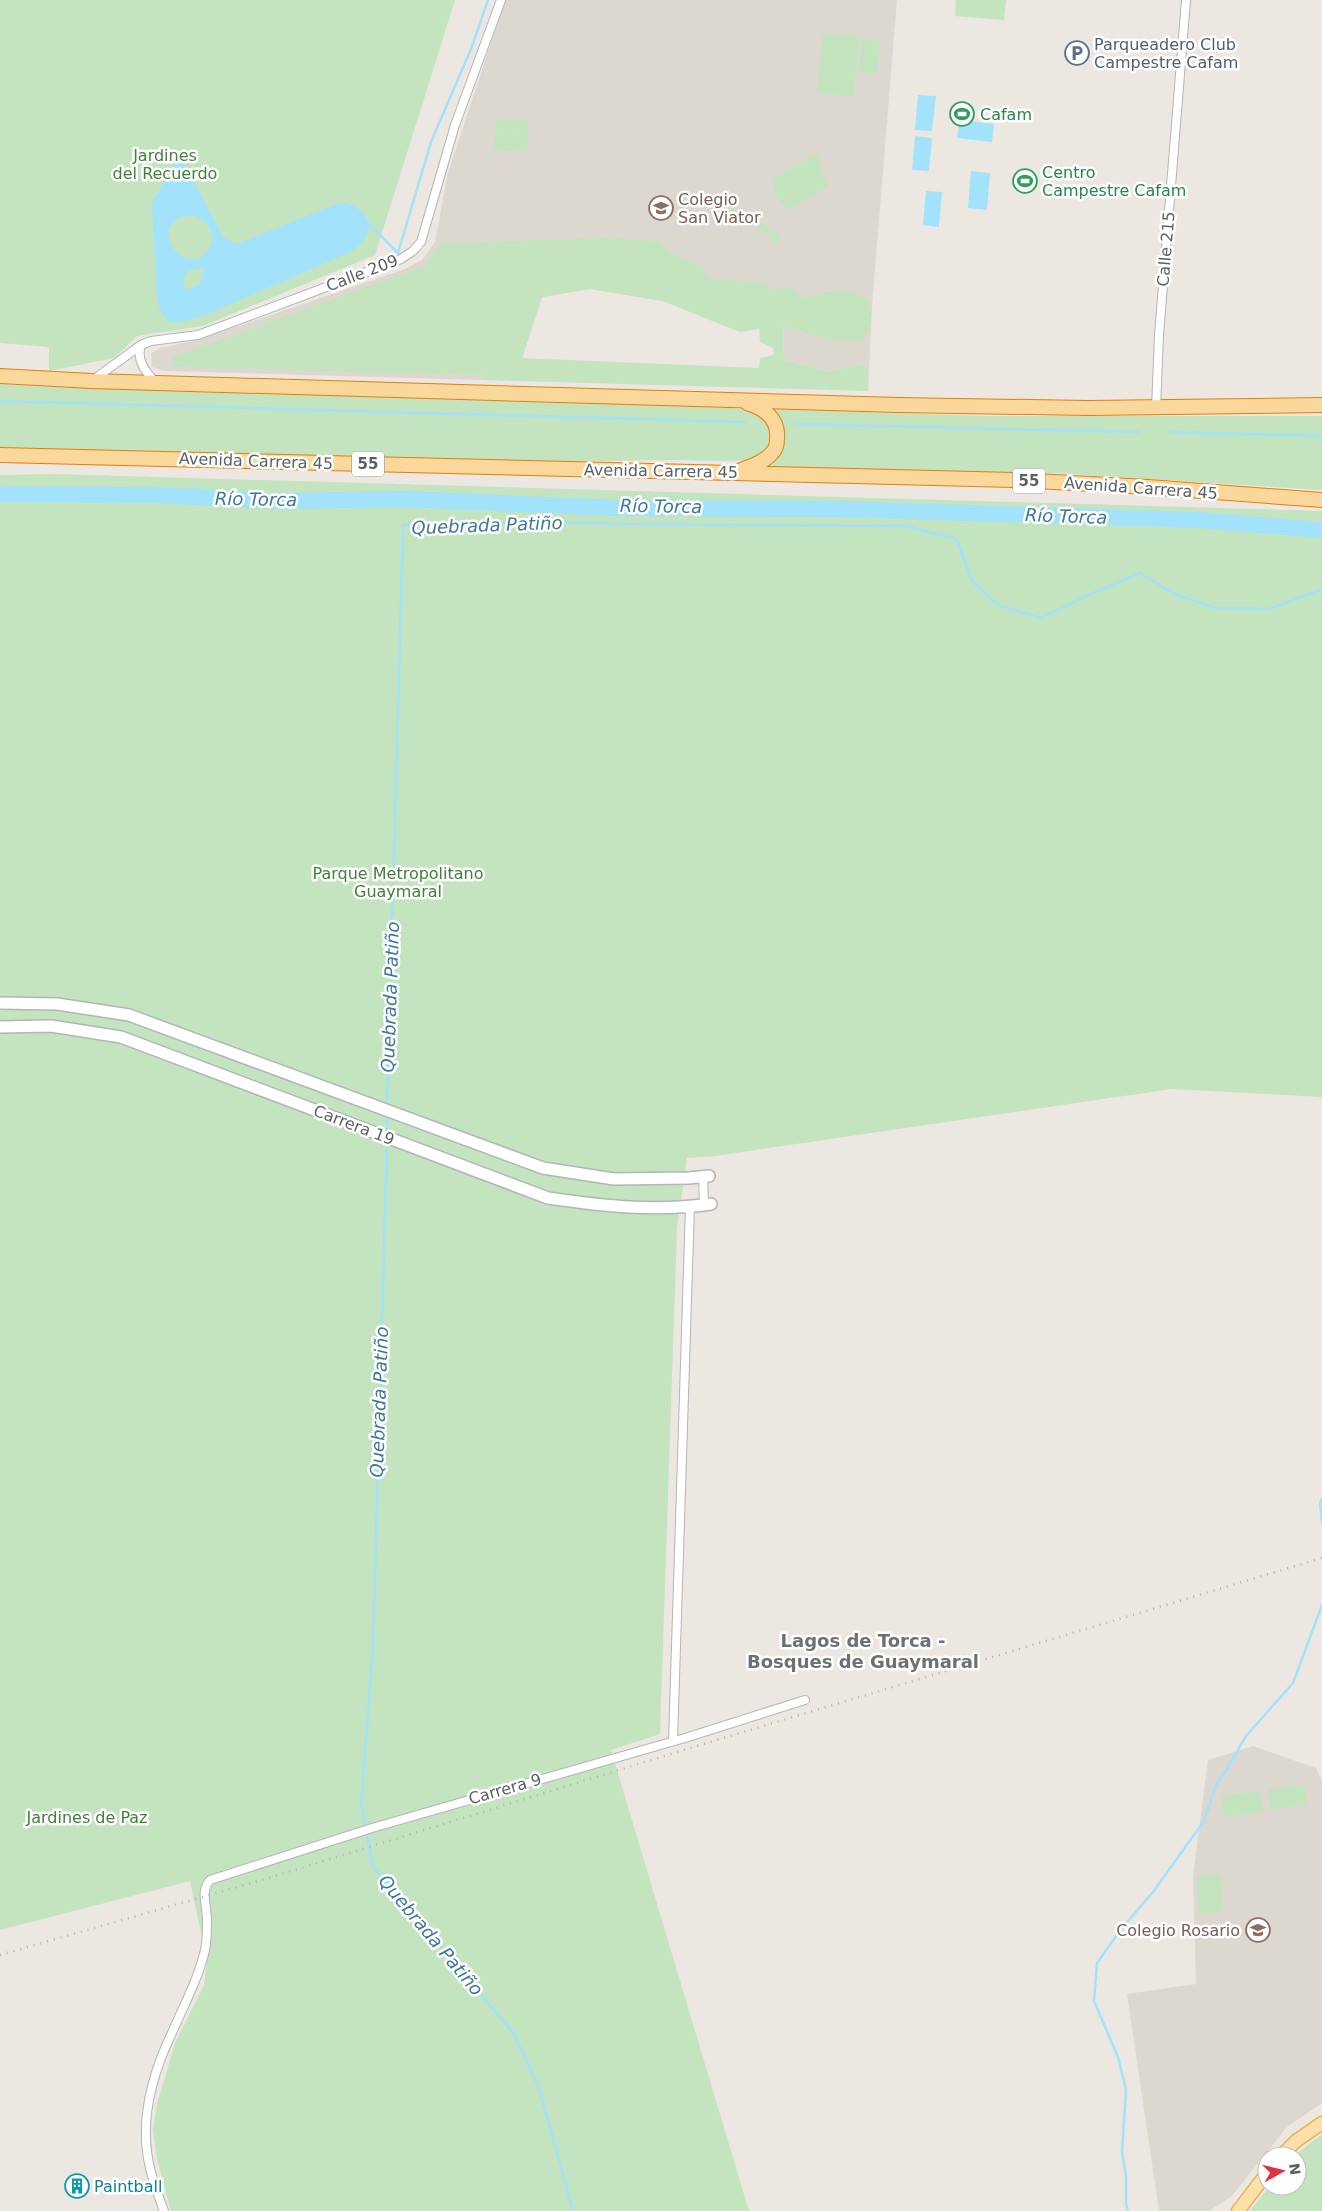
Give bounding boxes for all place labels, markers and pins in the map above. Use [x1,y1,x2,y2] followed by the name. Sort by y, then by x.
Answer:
[1094,35,1238,72] place label: Parqueadero Club Campestre Cafam
[1064,40,1090,66] parking icon: Parqueadero Club Campestre Cafam
[949,101,975,127] sports icon: Cafam
[980,105,1032,124] place label: Cafam
[1042,163,1186,200] place label: Centro Campestre Cafam
[1012,168,1038,194] sports icon: Centro Campestre Cafam
[678,190,761,227] place label: Colegio San Viator
[648,195,674,221] school or university icon: Colegio San Viator
[1245,1917,1271,1943] school or university icon: Colegio Rosario
[1116,1921,1240,1940] place label: Colegio Rosario
[64,2173,90,2199] building icon: Paintball
[94,2177,162,2196] place label: Paintball

